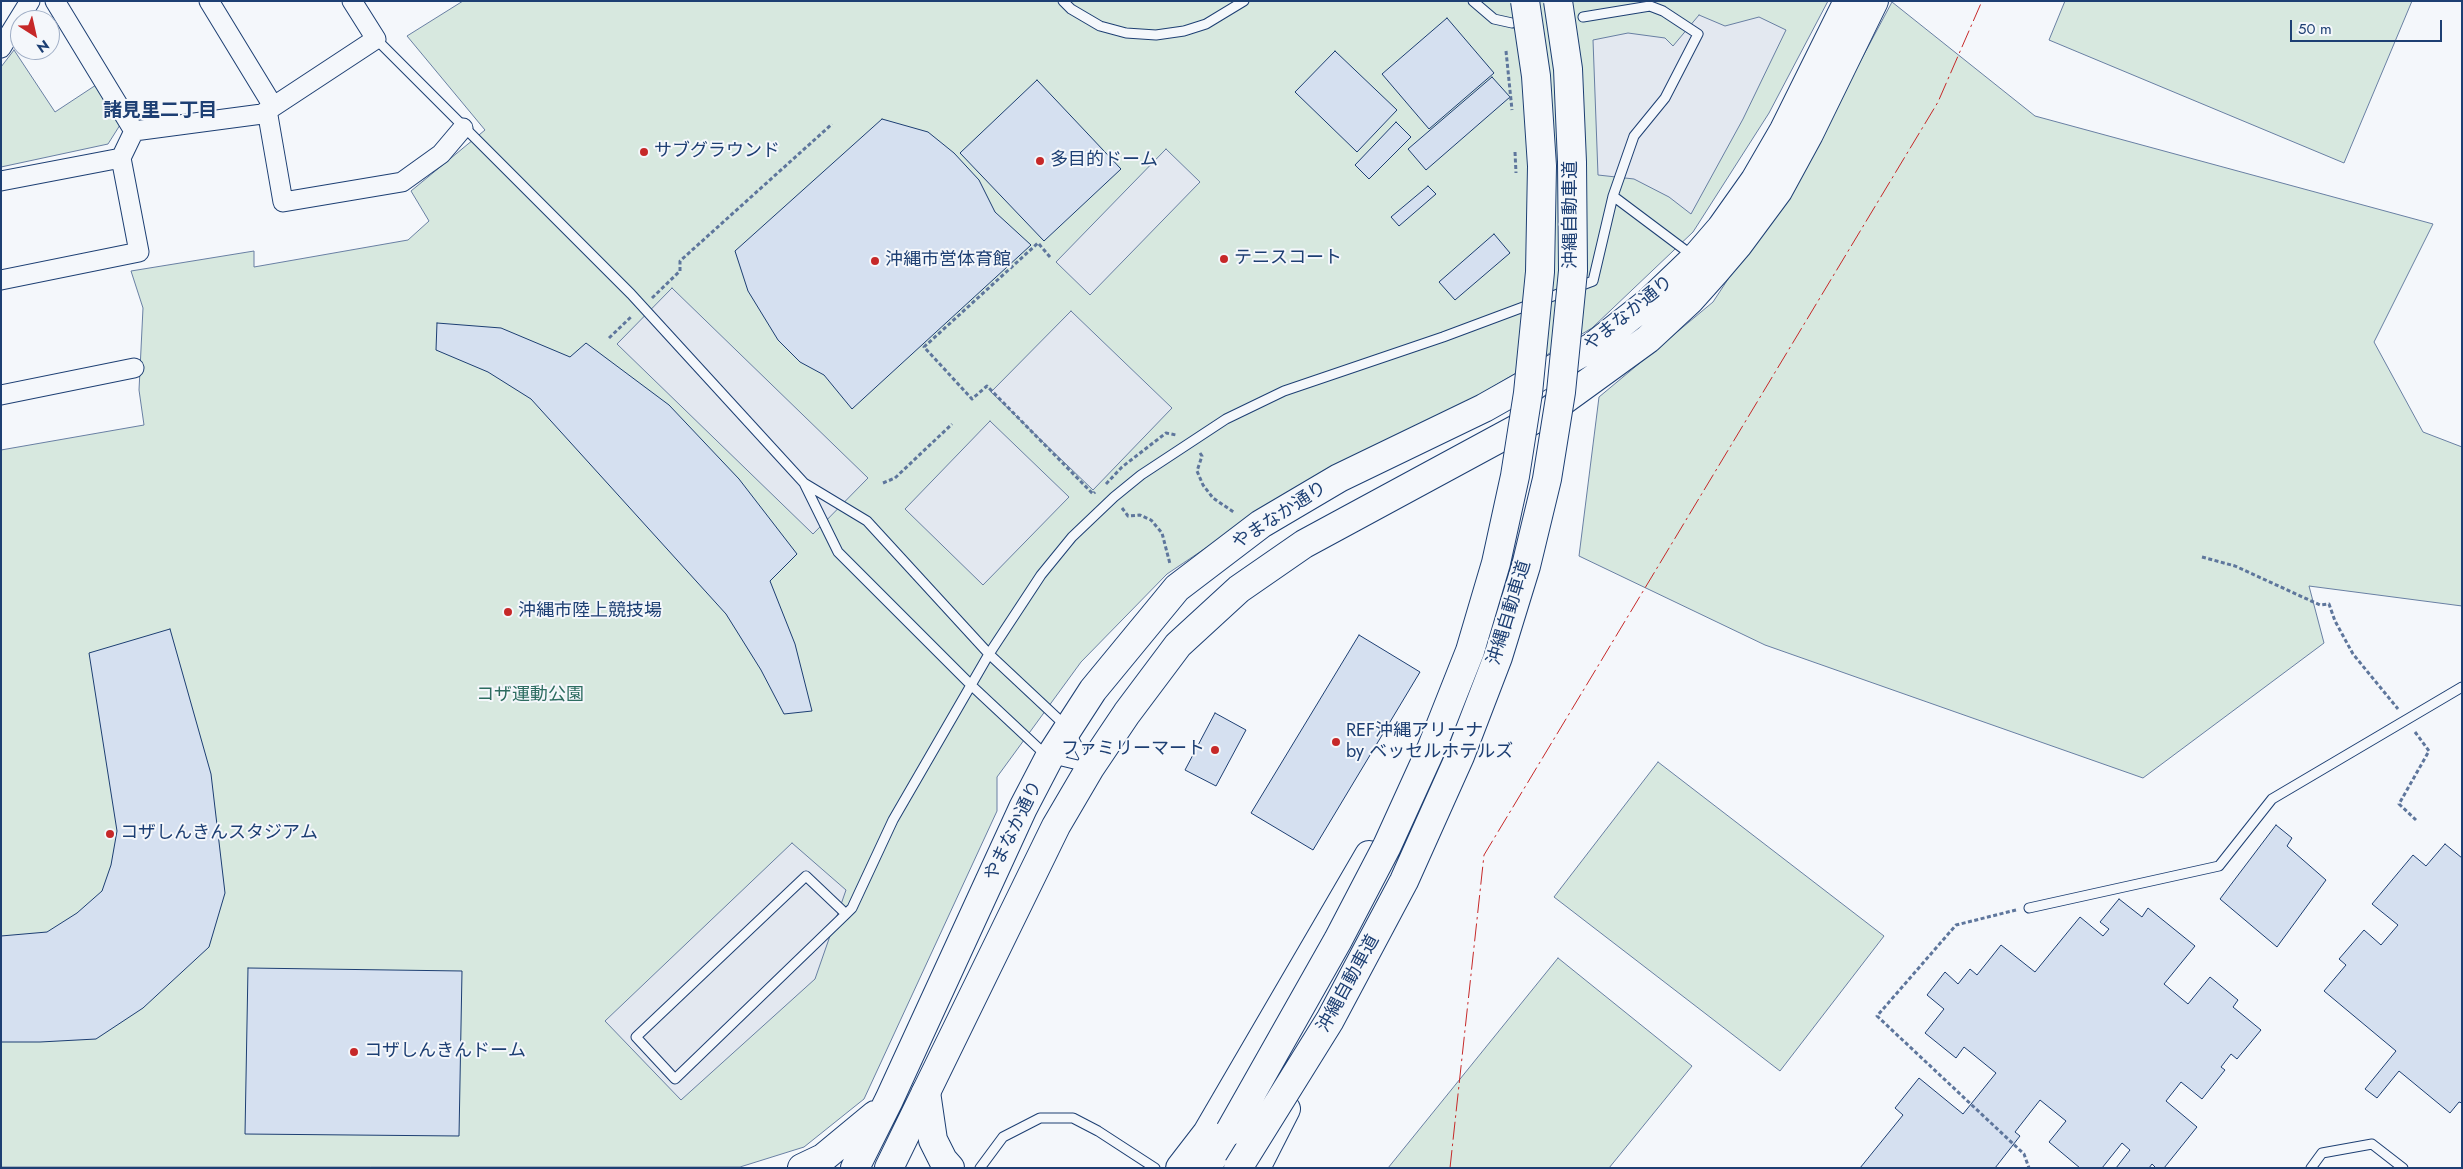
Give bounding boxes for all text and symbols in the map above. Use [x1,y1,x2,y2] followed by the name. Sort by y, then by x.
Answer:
[10,10,60,60] north arrow
[2293,10,2446,42] scale bar
[2298,18,2332,40] text: 50 m
[33,35,53,58] text: N
[103,100,217,122] district label: 諸見里二丁目
[654,141,780,163] place label: サブグラウンド
[638,146,650,158] marker: サブグラウンド
[1050,150,1158,172] place label: 多目的ドーム
[1034,155,1046,167] marker: 多目的ドーム
[1561,161,1583,269] street label: 沖縄自動車道
[1234,248,1342,270] place label: テニスコート
[885,250,1011,272] place label: 沖縄市営体育館
[1218,253,1230,265] marker: テニスコート
[869,255,881,267] marker: 沖縄市営体育館
[1580,272,1678,356] street label: やまなか通り
[1229,478,1331,554] street label: やまなか通り
[1484,558,1536,668] street label: 沖縄自動車道
[518,601,662,623] place label: 沖縄市陸上競技場
[502,606,514,618] marker: 沖縄市陸上競技場
[476,685,584,707] park label: コザ運動公園
[1346,721,1513,764] place label: REF沖縄アリーナ by ベッセルホテルズ
[1330,736,1342,748] marker: REF沖縄アリーナ by ベッセルホテルズ
[1061,739,1205,761] place label: ファミリーマート
[1209,744,1221,756] marker: ファミリーマート
[981,778,1047,884] street label: やまなか通り
[120,823,318,845] place label: コザしんきんスタジアム
[104,828,116,840] marker: コザしんきんスタジアム
[1313,932,1385,1036] street label: 沖縄自動車道
[364,1041,526,1063] place label: コザしんきんドーム
[348,1046,360,1058] marker: コザしんきんドーム

